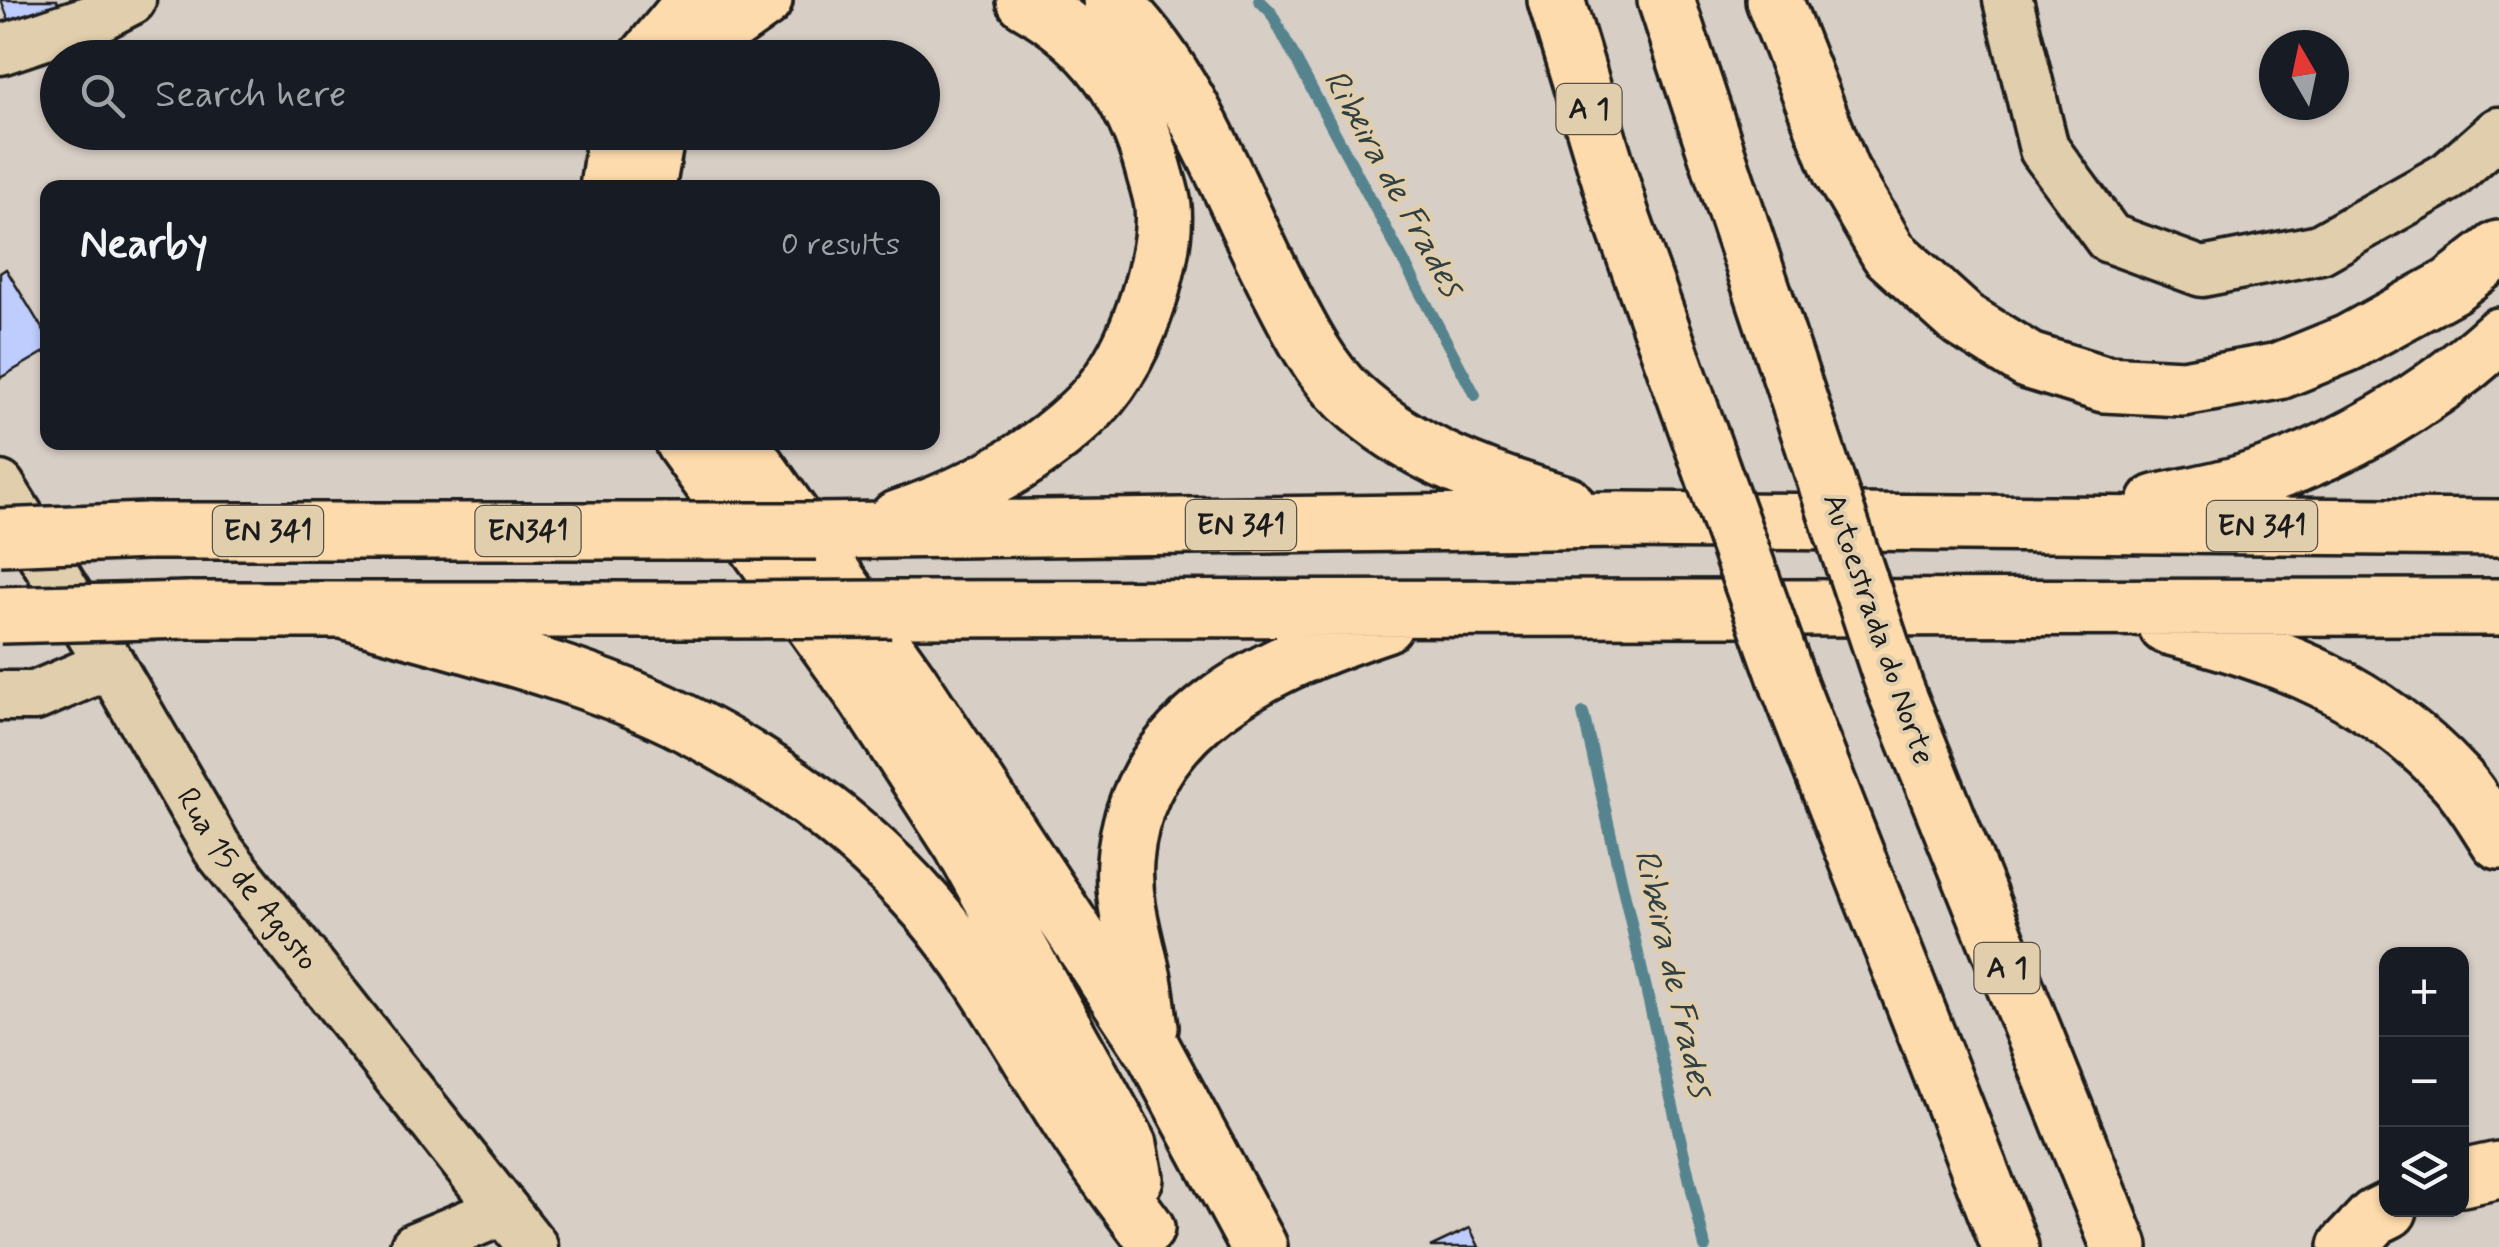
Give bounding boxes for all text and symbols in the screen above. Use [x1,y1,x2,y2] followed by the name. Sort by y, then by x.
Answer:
[2259,30,2349,120] north arrow
[40,40,940,150] search box
[1312,61,1476,307] water label: Ribeira de Frades
[75,68,130,123] icon: search
[155,71,346,120] text: Search here
[1556,84,1622,134] road number: A 1
[80,218,208,273] text: Nearby
[781,224,900,266] text: 0 results
[1812,488,1944,770] street label: Autoestrada do Norte
[1186,500,1296,550] road number: EN 341
[2207,501,2317,551] road number: EN 341
[213,506,323,556] road number: EN 341
[476,506,580,556] road number: EN341
[166,780,328,980] street label: Rua 15 de Agosto
[1622,845,1725,1104] water label: Ribeira de Frades
[1974,943,2040,993] road number: A 1
[2379,947,2469,1217] map controls
[2379,947,2469,1037] button: +
[2379,1037,2469,1127] button: −
[2379,1127,2469,1217] button: layers

